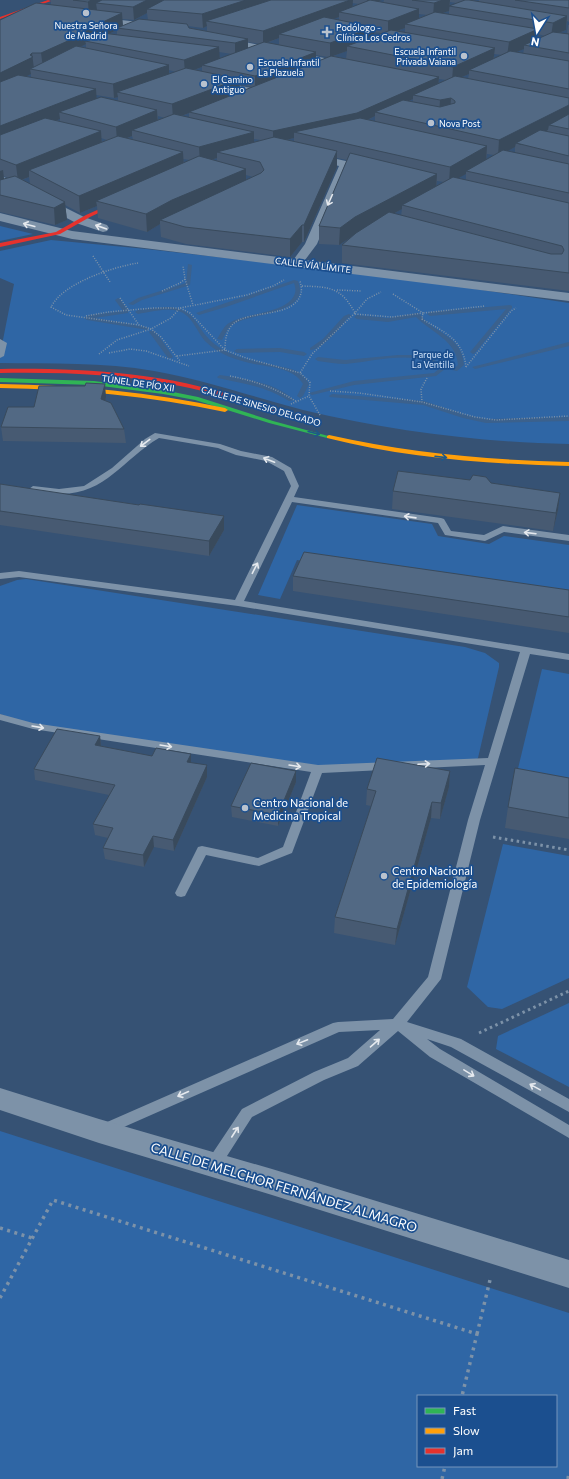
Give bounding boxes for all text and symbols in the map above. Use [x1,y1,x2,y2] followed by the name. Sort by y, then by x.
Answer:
[81,8,91,18] marker: Nuestra Señora de Madrid
[517,12,557,52] north arrow
[54,20,118,41] place label: Nuestra Señora de Madrid
[336,22,410,43] place label: Podólogo - Clínica Los Cedros
[321,26,333,38] marker: Podólogo - Clínica Los Cedros
[530,35,540,49] text: N
[394,46,456,67] place label: Escuela Infantil Privada Vaiana
[459,51,469,61] marker: Escuela Infantil Privada Vaiana
[258,57,320,78] place label: Escuela Infantil La Plazuela
[245,62,255,72] marker: Escuela Infantil La Plazuela
[212,74,253,95] place label: El Camino Antiguo
[199,79,209,89] marker: El Camino Antiguo
[426,118,436,128] marker: Nova Post
[439,118,481,129] place label: Nova Post
[325,193,333,205] one-way arrow
[23,221,36,228] one-way arrow
[94,223,107,230] one-way arrow
[274,254,352,275] street label: CALLE VÍA LÍMITE
[412,349,454,370] park label: Parque de La Ventilla
[101,371,175,394] street label: TÚNEL DE PÍO XII
[200,384,322,428] street label: CALLE DE SINESIO DELGADO
[307,430,320,437] one-way arrow
[140,439,151,447] one-way arrow
[434,453,447,461] one-way arrow
[264,456,276,464] one-way arrow
[404,513,417,521] one-way arrow
[524,529,537,537] one-way arrow
[252,562,259,574] one-way arrow
[31,723,44,731] one-way arrow
[159,742,172,750] one-way arrow
[417,760,430,768] one-way arrow
[288,762,301,770] one-way arrow
[253,796,348,822] place label: Centro Nacional de Medicina Tropical
[240,803,250,813] marker: Centro Nacional de Medicina Tropical
[392,864,477,890] place label: Centro Nacional de Epidemiología
[379,871,389,881] marker: Centro Nacional de Epidemiología
[370,1038,380,1047] one-way arrow
[297,1039,309,1046] one-way arrow
[463,1070,475,1078] one-way arrow
[529,1083,541,1091] one-way arrow
[178,1091,190,1098] one-way arrow
[231,1126,239,1138] one-way arrow
[149,1138,419,1235] street label: CALLE DE MELCHOR FERNÁNDEZ ALMAGRO
[417,1395,557,1467] legend
[453,1403,476,1417] text: Fast
[453,1423,480,1437] text: Slow
[453,1443,473,1458] text: Jam

